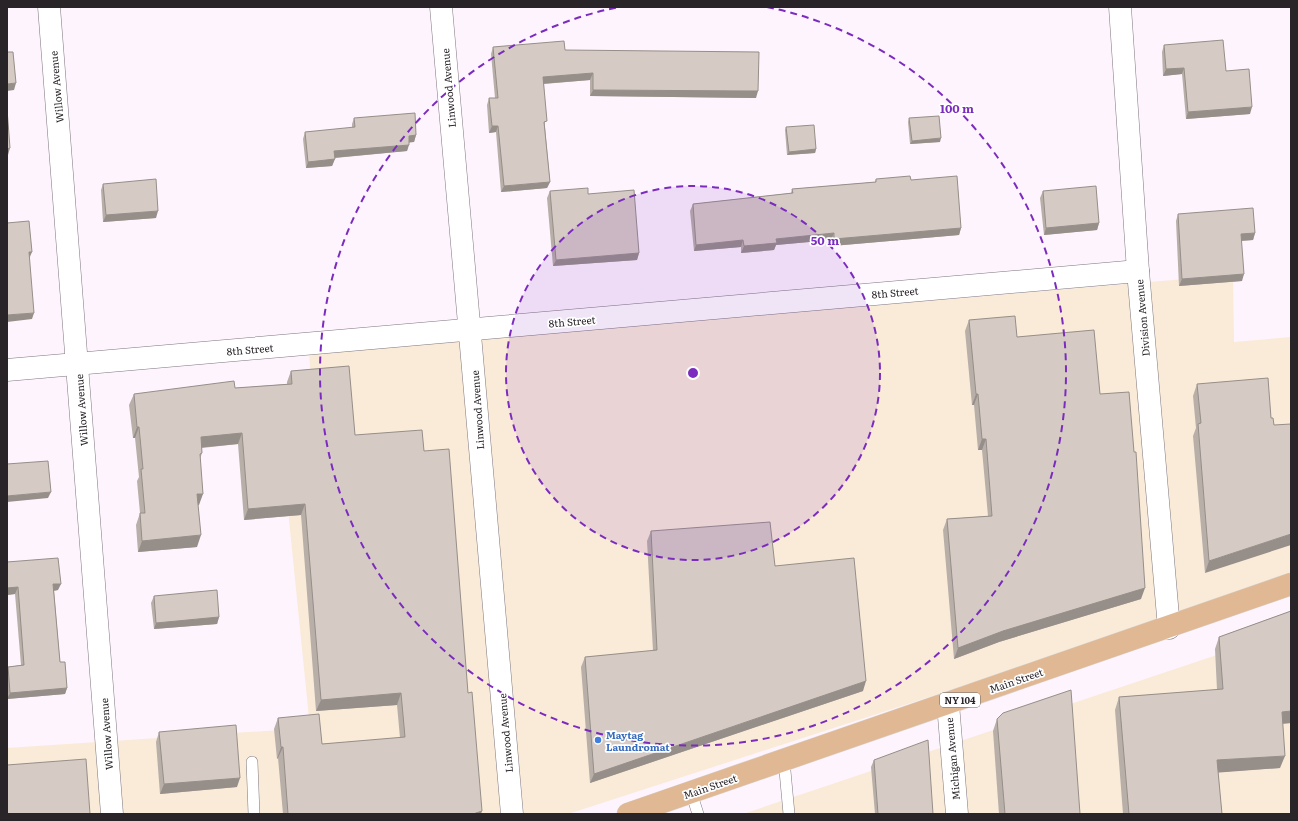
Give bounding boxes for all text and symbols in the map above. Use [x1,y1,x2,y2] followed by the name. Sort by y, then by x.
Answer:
[437,48,459,128] street label: Linwood Avenue
[45,50,67,124] street label: Willow Avenue
[940,99,974,117] text: 100 m
[811,231,839,249] text: 50 m
[1131,279,1153,357] street label: Division Avenue
[871,282,919,302] street label: 8th Street
[548,311,596,331] street label: 8th Street
[226,339,274,359] street label: 8th Street
[686,366,700,380] centre of rings
[467,370,487,450] street label: Linwood Avenue
[71,374,91,446] street label: Willow Avenue
[987,664,1045,696] street label: Main Street
[494,693,516,773] street label: Linwood Avenue
[940,693,980,707] road number: NY 104
[96,698,116,770] street label: Willow Avenue
[941,717,963,801] street label: Michigan Avenue
[606,727,670,754] place label: Maytag Laundromat
[593,735,603,745] marker: Maytag Laundromat
[681,770,739,802] street label: Main Street

